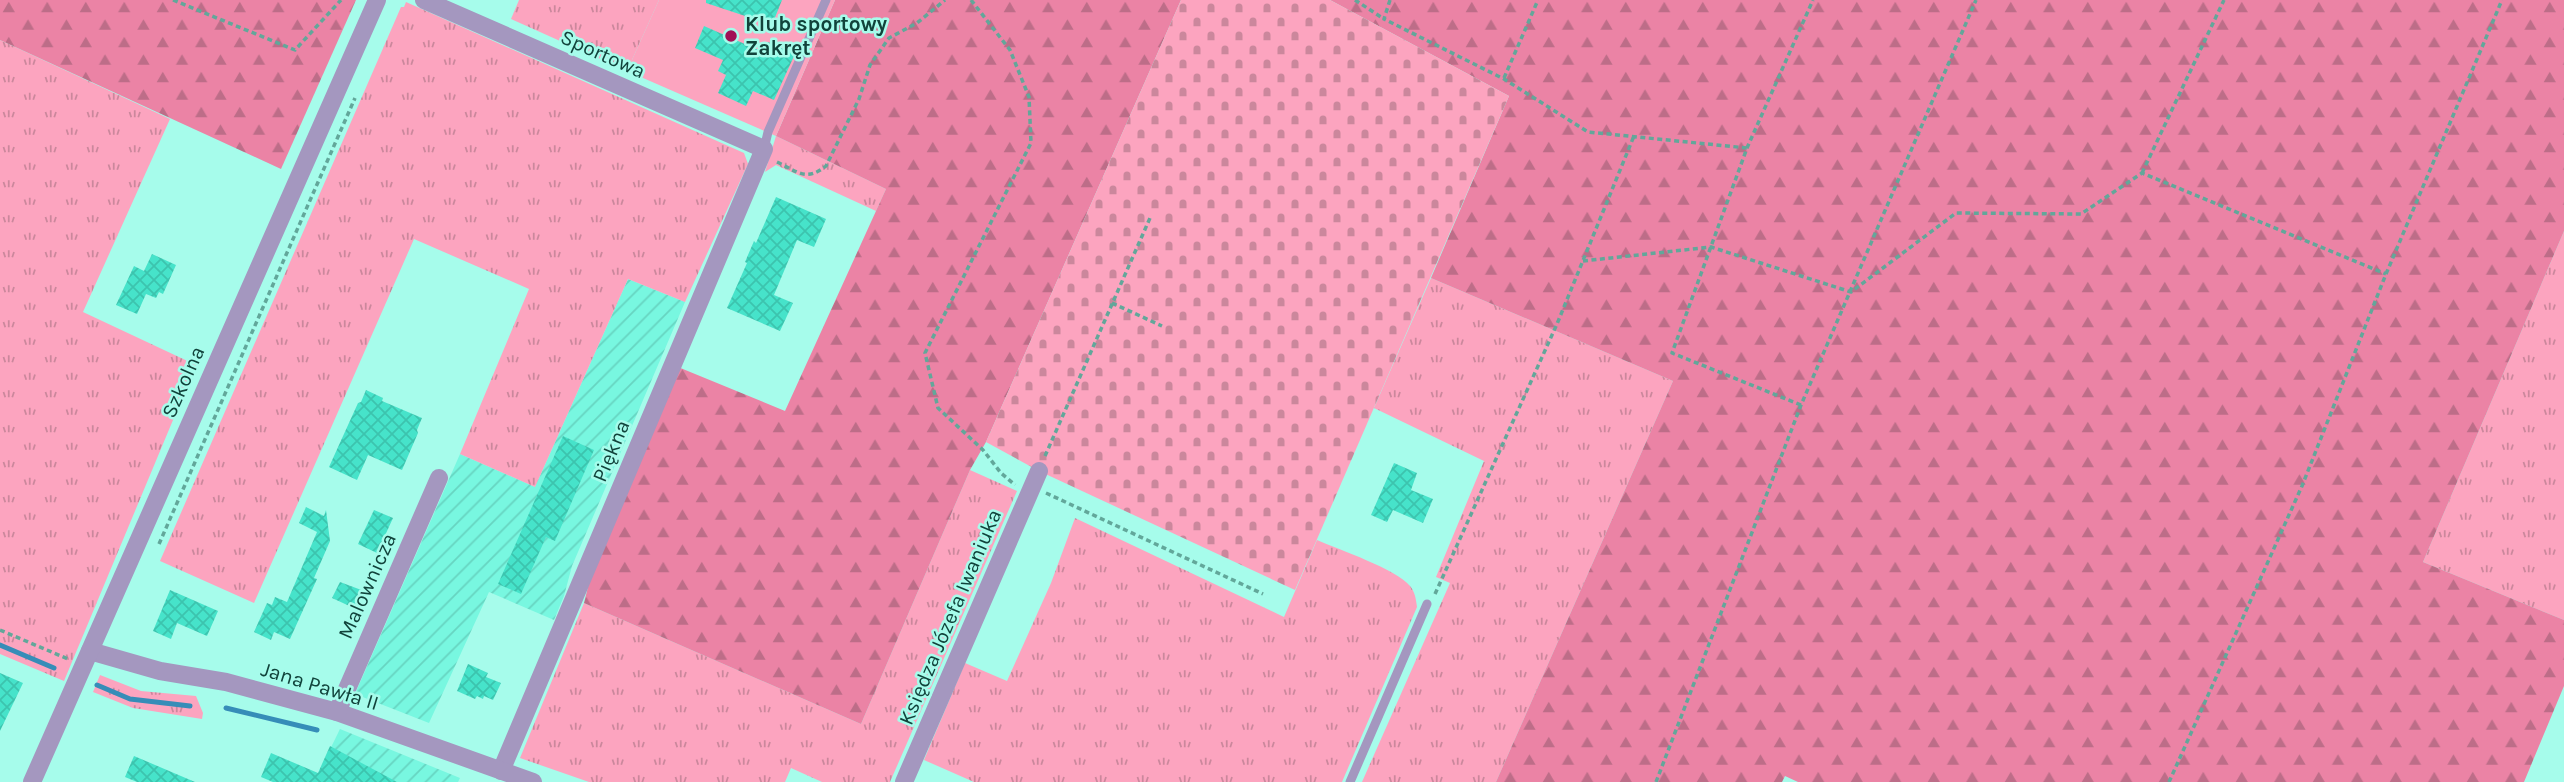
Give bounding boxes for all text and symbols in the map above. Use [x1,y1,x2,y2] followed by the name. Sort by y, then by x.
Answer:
[745,12,888,60] place label: Klub sportowy Zakręt
[557,25,649,83] street label: Sportowa
[723,28,739,44] marker: Klub sportowy Zakręt
[157,342,209,422] street label: Szkolna
[587,417,635,485] street label: Piękna
[894,506,1006,728] street label: Księdza Józefa Iwaniuka
[333,529,401,643] street label: Malownicza
[258,657,382,715] street label: Jana Pawła II

